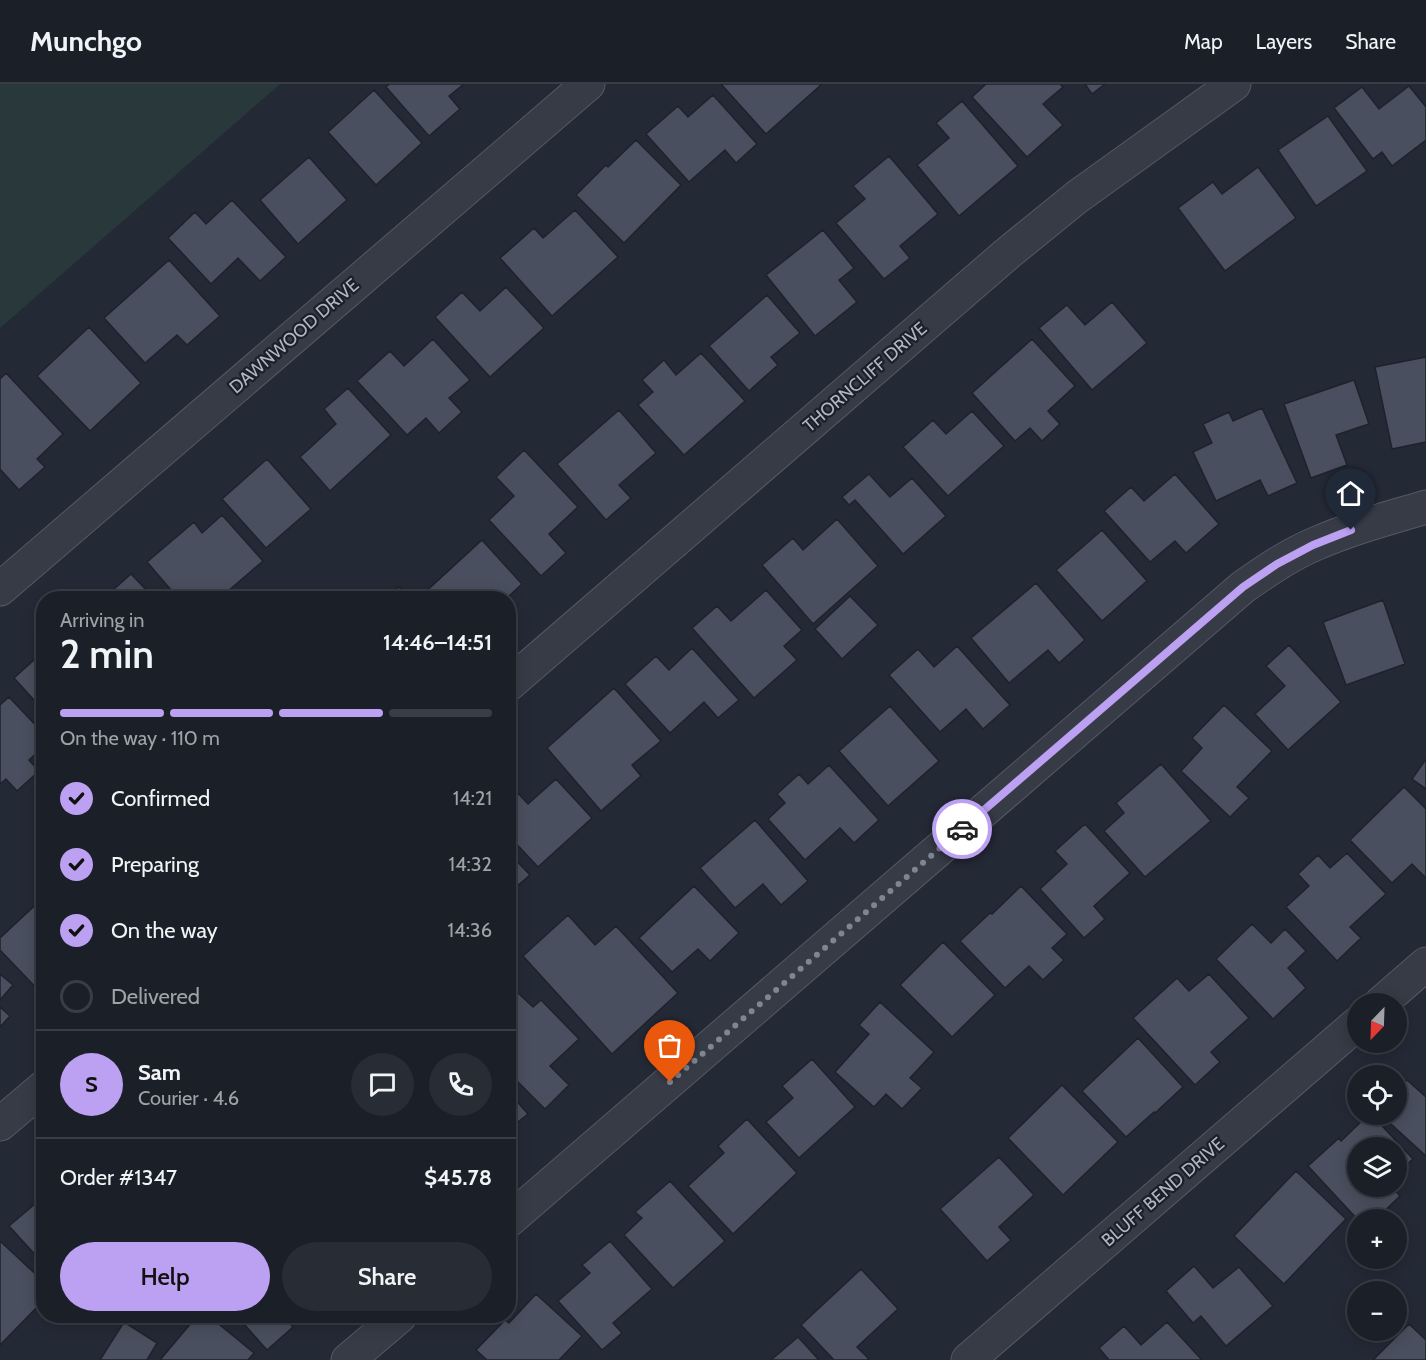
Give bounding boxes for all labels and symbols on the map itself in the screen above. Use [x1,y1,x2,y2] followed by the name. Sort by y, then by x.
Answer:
[225,274,363,398] street label: DAWNWOOD DRIVE
[799,317,931,437] street label: THORNCLIFF DRIVE
[1325,468,1376,530] pin
[932,799,992,859] courier
[1347,993,1407,1053] north arrow
[644,1020,695,1082] pin
[1097,1133,1229,1251] street label: BLUFF BEND DRIVE

